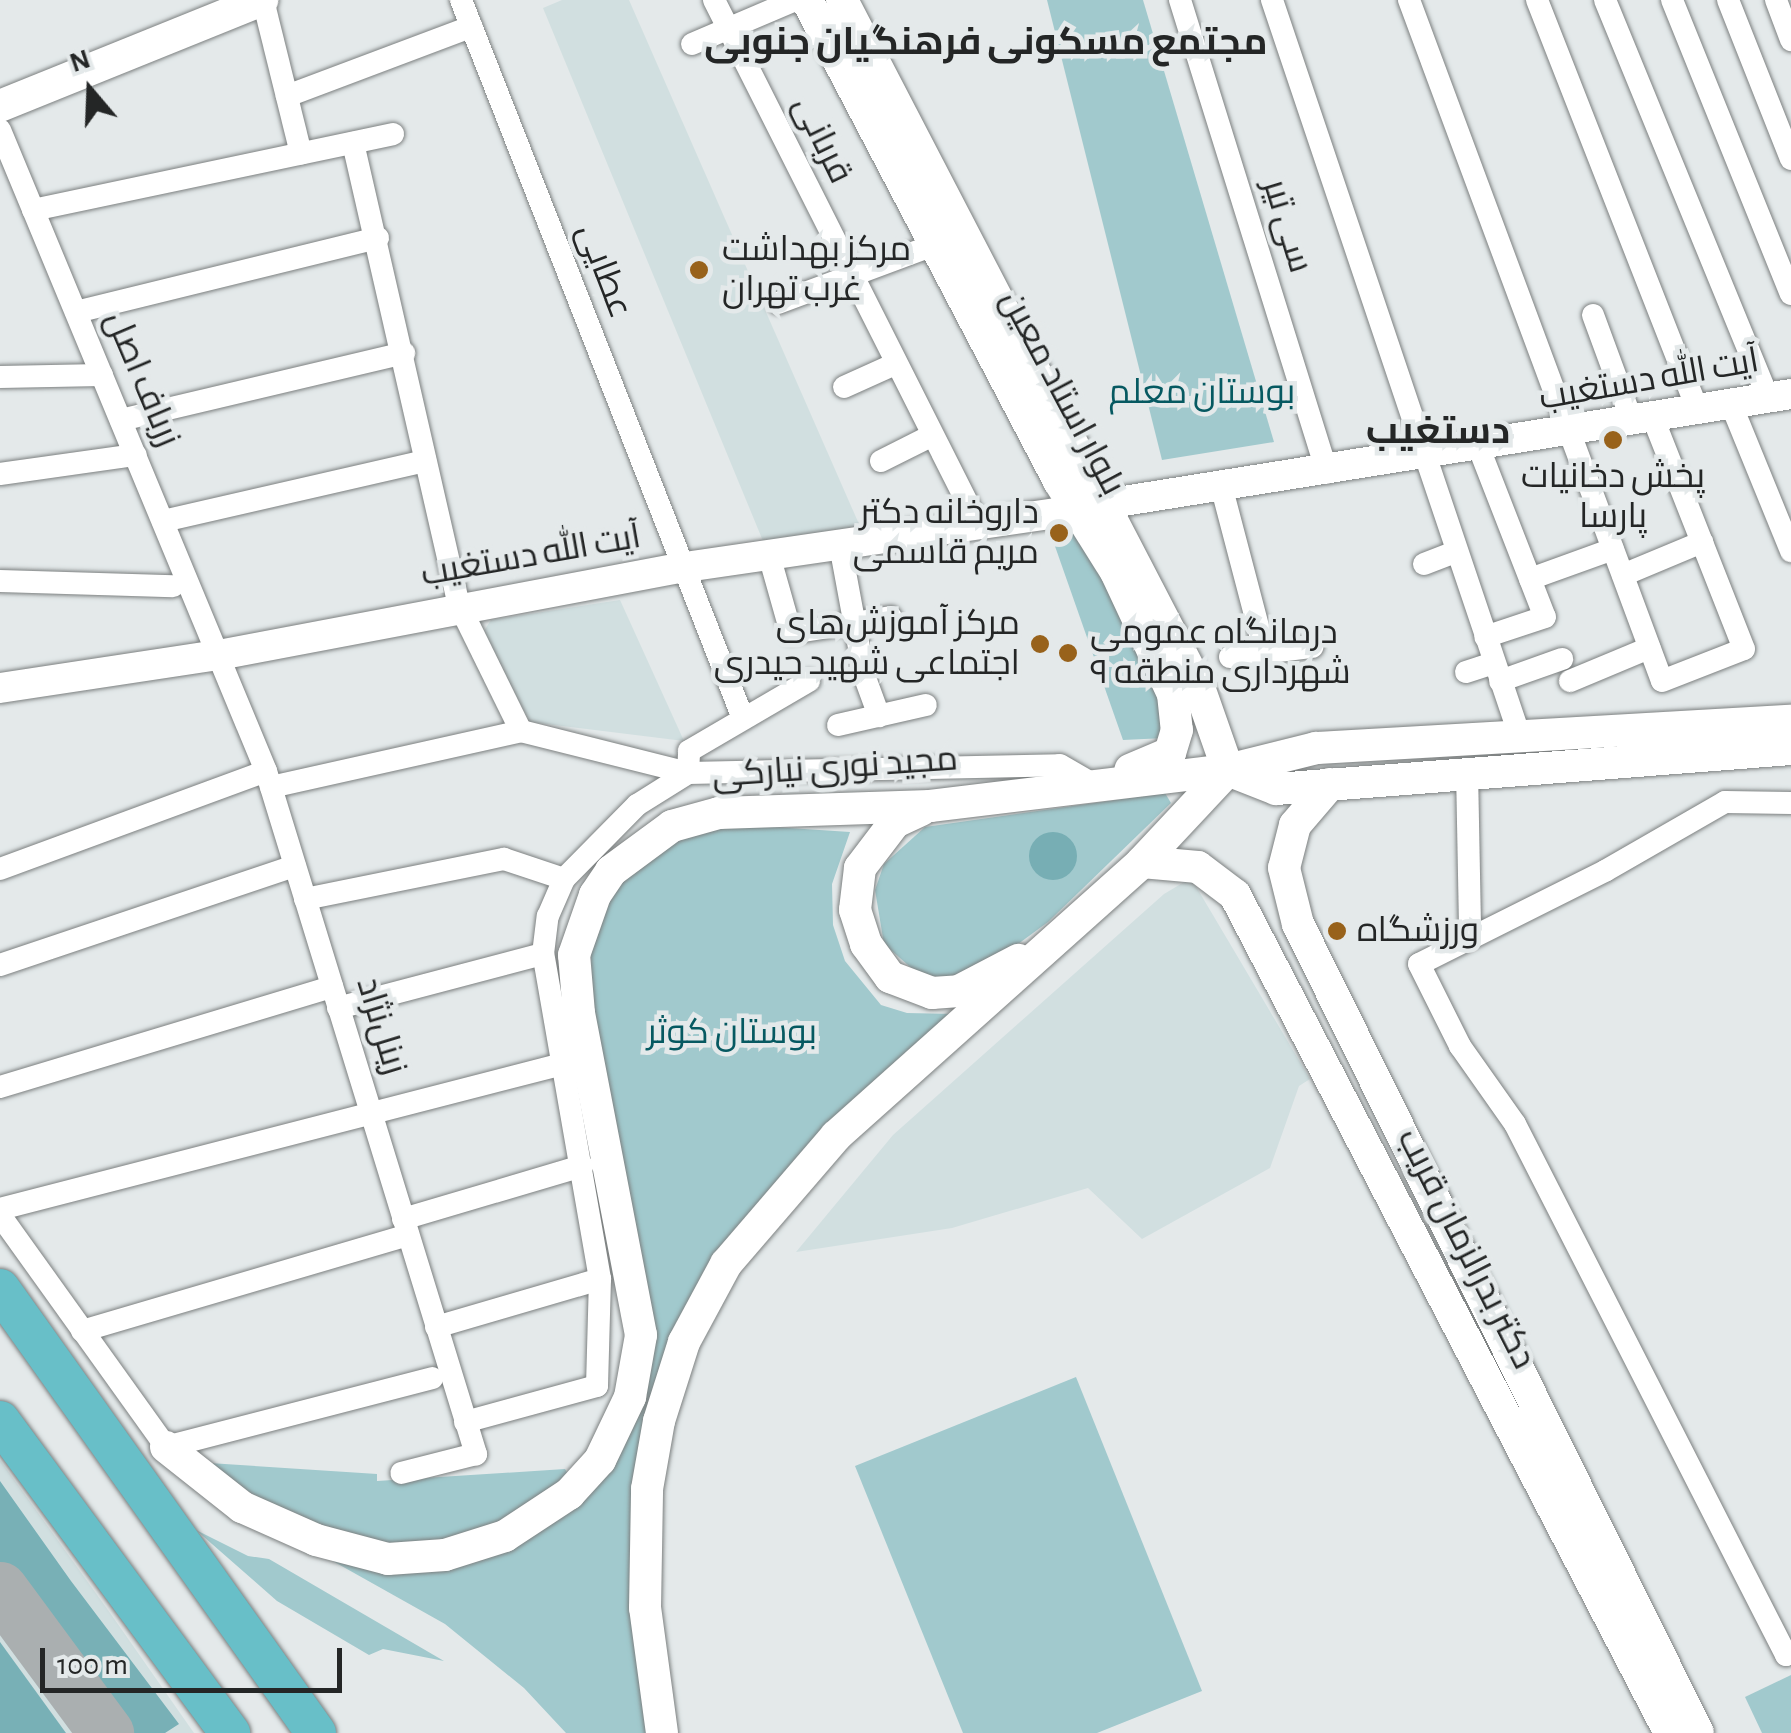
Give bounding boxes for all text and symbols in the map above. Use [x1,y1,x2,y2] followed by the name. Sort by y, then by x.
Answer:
[704,21,1268,67] district label: مجتمع مسکونی فرهنگیان جنوبی
[40,40,140,140] north arrow
[66,45,94,78] text: N
[783,90,861,190] street label: قربانی
[1253,174,1321,278] street label: سی تیر
[567,218,641,324] street label: عطایی
[722,229,911,311] place label: مرکز بهداشت غرب تهران
[686,257,712,283] marker: مرکز بهداشت غرب تهران
[990,283,1134,503] street label: بلوار استاد معین
[95,305,189,453] street label: زرباف اصل
[1536,340,1762,420] street label: آیت الله دستغیب
[1109,372,1295,414] park label: بوستان معلم
[1366,410,1510,456] district label: دستغیب
[1602,429,1624,451] marker: پخش دخانیات پارسا
[1521,456,1705,538] place label: پخش دخانیات پارسا
[853,492,1039,574] place label: داروخانه دکتر مریم قاسمی
[418,516,644,596] street label: آیت الله دستغیب
[1048,522,1070,544] marker: داروخانه دکتر مریم قاسمی
[714,603,1020,685] place label: مرکز آموزش‌های اجتماعی شهید حیدری
[1090,612,1351,694] place label: درمانگاه عمومی شهرداری منطقه ۹
[1029,633,1051,655] marker: مرکز آموزش‌های اجتماعی شهید حیدری
[1055,640,1081,666] marker: درمانگاه عمومی شهرداری منطقه ۹
[711,738,959,798] street label: مجید نوری نیارکی
[1357,910,1479,952] place label: ورزشگاه
[1326,920,1348,942] marker: ورزشگاه
[346,972,416,1080] street label: زینل‌نژاد
[647,1012,817,1054] park label: بوستان کوثر
[1387,1122,1545,1376] street label: دکتر بدرالزمان قریب
[45,1628,348,1690] scale bar
[57,1650,128,1680] text: 100 m

